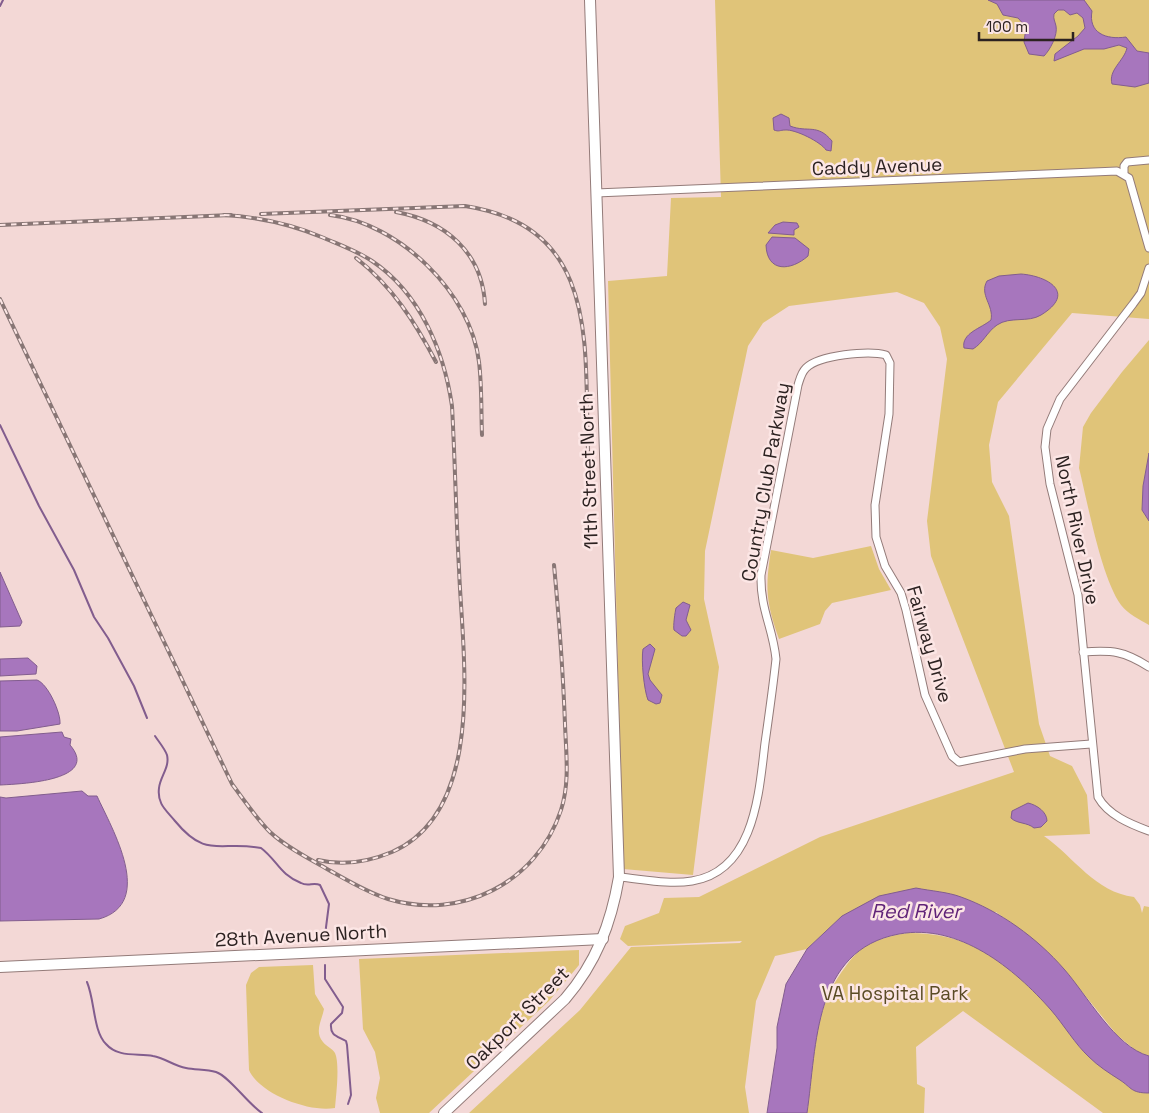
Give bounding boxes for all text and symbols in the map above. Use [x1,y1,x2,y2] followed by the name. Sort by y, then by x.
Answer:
[979,10,1073,42] scale bar
[986,17,1028,36] text: 100 m
[811,152,943,181] street label: Caddy Avenue
[736,381,795,584] street label: Country Club Parkway
[573,393,604,549] street label: 11th Street North
[1049,453,1106,607] street label: North River Drive
[901,583,958,706] street label: Fairway Drive
[871,898,963,924] water label: Red River
[214,919,388,952] street label: 28th Avenue North
[460,961,575,1076] street label: Oakport Street
[821,981,969,1006] park label: VA Hospital Park

